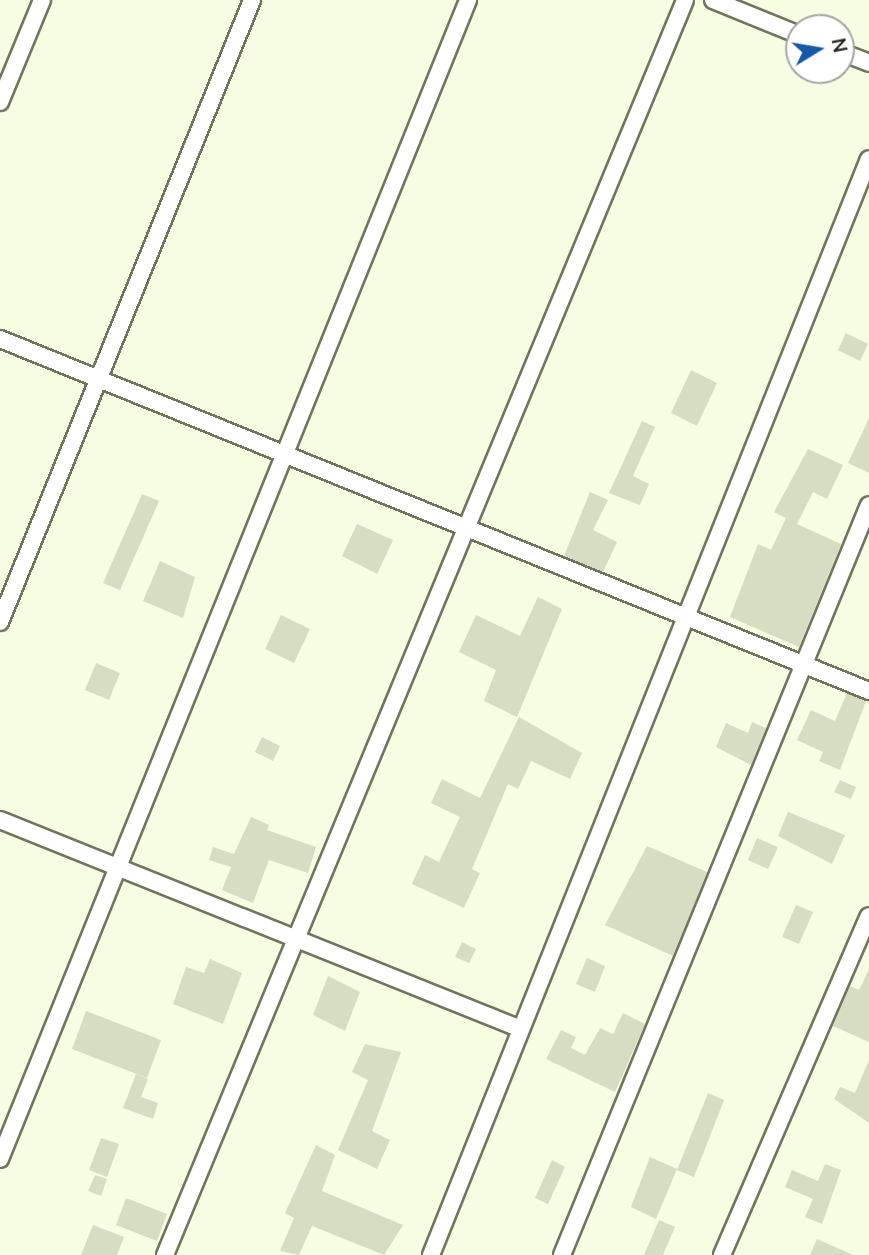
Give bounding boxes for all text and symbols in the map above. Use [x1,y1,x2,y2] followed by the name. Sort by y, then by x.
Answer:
[785,14,855,84] north arrow
[825,36,853,55] text: N

